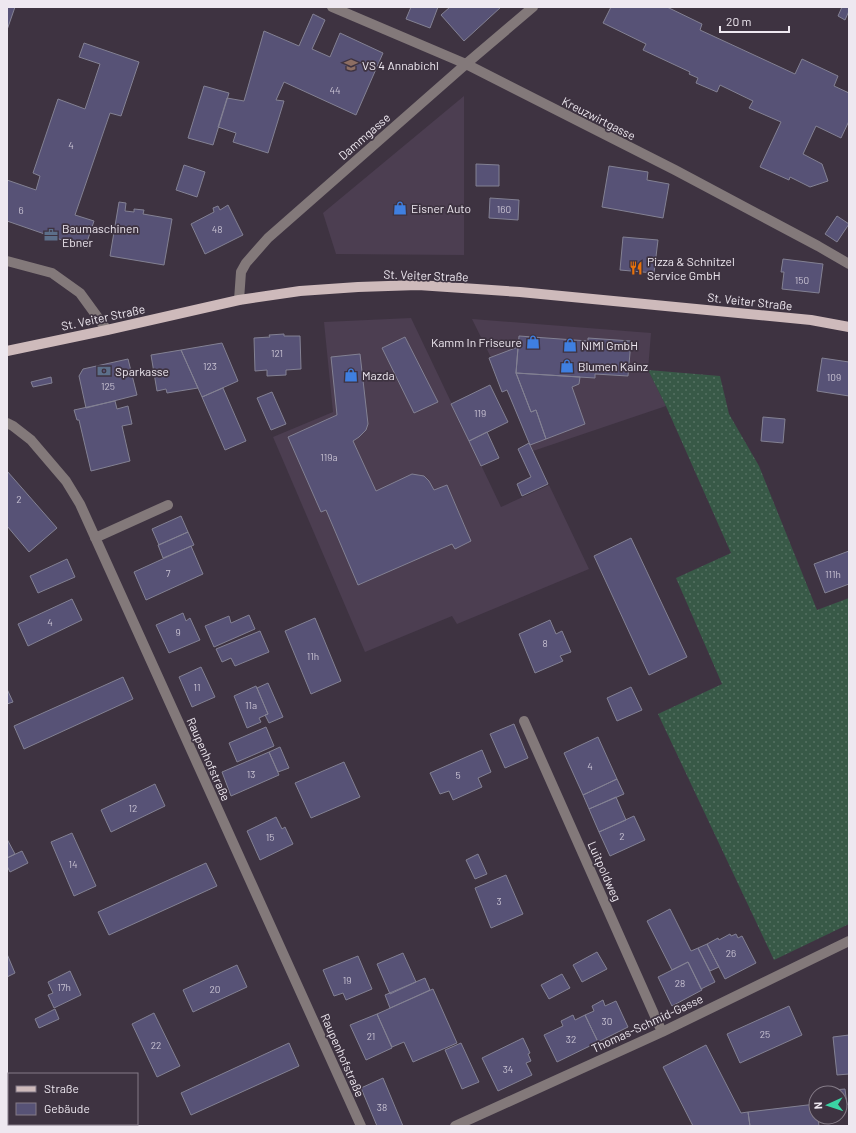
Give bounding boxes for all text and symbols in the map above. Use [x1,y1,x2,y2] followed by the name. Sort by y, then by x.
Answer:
[720,8,789,34] scale bar
[726,14,752,28] text: 20 m
[343,57,359,73] school or university icon: VS 4 Annabichl
[362,58,439,72] place label: VS 4 Annabichl
[329,84,341,96] house number: 44
[560,93,638,143] street label: Kreuzwirtgasse
[335,110,393,162] street label: Dammgasse
[68,139,74,151] house number: 4
[392,200,408,216] shop icon: Eisner Auto
[411,201,471,215] place label: Eisner Auto
[497,203,511,215] house number: 160
[18,204,24,216] house number: 6
[62,221,139,249] place label: Baumaschinen Ebner
[212,223,222,235] house number: 48
[43,227,59,243] office icon: Baumaschinen Ebner
[647,254,735,282] place label: Pizza & Schnitzel Service GmbH
[628,260,644,276] restaurant icon: Pizza & Schnitzel Service GmbH
[383,267,469,283] street label: St. Veiter Straße
[795,274,809,286] house number: 150
[707,290,793,312] street label: St. Veiter Straße
[60,301,146,333] street label: St. Veiter Straße
[525,334,541,350] shop icon: Kamm In Friseure
[431,335,522,349] place label: Kamm In Friseure
[562,337,578,353] shop icon: NIMI GmbH
[581,338,638,352] place label: NIMI GmbH
[271,347,283,359] house number: 121
[559,358,575,374] shop icon: Blumen Kainz
[578,359,648,373] place label: Blumen Kainz
[203,360,217,372] house number: 123
[96,363,112,379] bank icon: Sparkasse
[115,364,169,378] place label: Sparkasse
[343,367,359,383] shop icon: Mazda
[362,368,395,382] place label: Mazda
[827,371,841,383] house number: 109
[101,380,115,392] house number: 125
[474,407,486,419] house number: 119
[320,451,338,463] house number: 119a
[16,493,22,505] house number: 2
[166,567,171,579] house number: 7
[825,568,841,580] house number: 111h
[47,616,53,628] house number: 4
[175,626,181,638] house number: 9
[542,637,548,649] house number: 8
[307,650,319,662] house number: 11h
[193,681,201,693] house number: 11
[245,699,257,711] house number: 11a
[184,715,234,803] street label: Raupenhofstraße
[587,760,593,772] house number: 4
[247,768,255,780] house number: 13
[455,769,461,781] house number: 5
[129,802,137,814] house number: 12
[619,830,625,842] house number: 2
[266,831,274,843] house number: 15
[586,839,624,903] street label: Luitpoldweg
[68,858,78,870] house number: 14
[496,895,502,907] house number: 3
[726,947,736,959] house number: 26
[343,974,351,986] house number: 19
[675,977,685,989] house number: 28
[57,981,71,993] house number: 17h
[209,983,221,995] house number: 20
[589,991,705,1055] street label: Thomas-Schmid-Gasse
[318,1011,368,1099] street label: Raupenhofstraße
[602,1015,612,1027] house number: 30
[760,1028,770,1040] house number: 25
[367,1030,375,1042] house number: 21
[566,1033,576,1045] house number: 32
[151,1039,161,1051] house number: 22
[503,1063,513,1075] house number: 34
[8,1073,138,1125] legend
[44,1081,79,1095] text: Straße
[808,1085,848,1125] north arrow
[44,1101,90,1115] text: Gebäude
[377,1101,387,1113] house number: 38
[811,1102,824,1110] text: N

